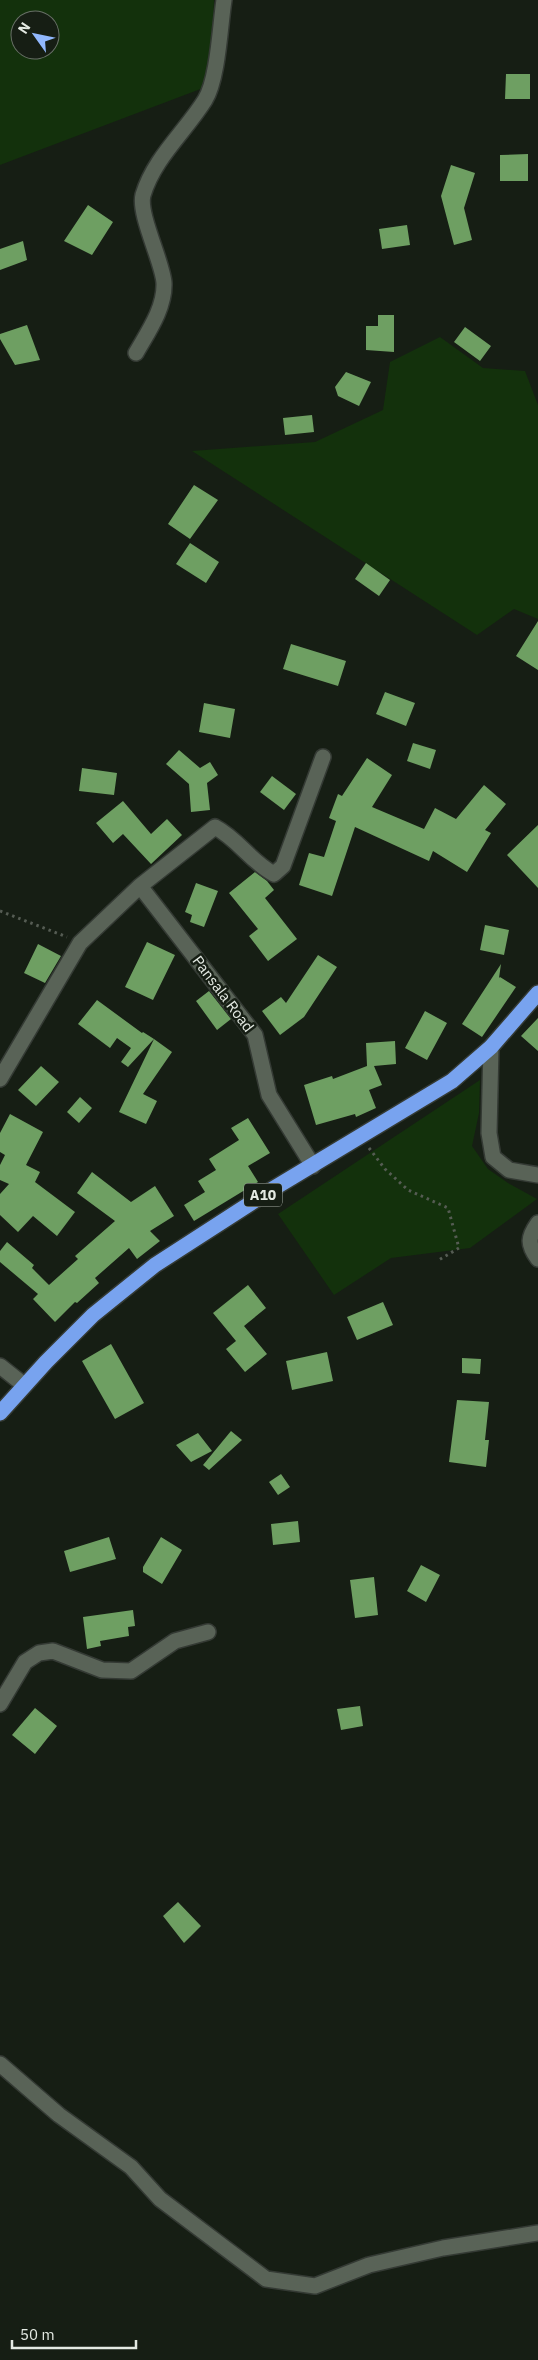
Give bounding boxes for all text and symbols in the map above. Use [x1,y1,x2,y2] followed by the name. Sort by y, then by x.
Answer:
[10,10,60,60] north arrow
[14,19,34,37] text: N
[188,952,258,1036] street label: Pansala Road
[244,1184,282,1206] road number: A10
[12,2318,136,2350] scale bar
[20,2325,55,2344] text: 50 m

